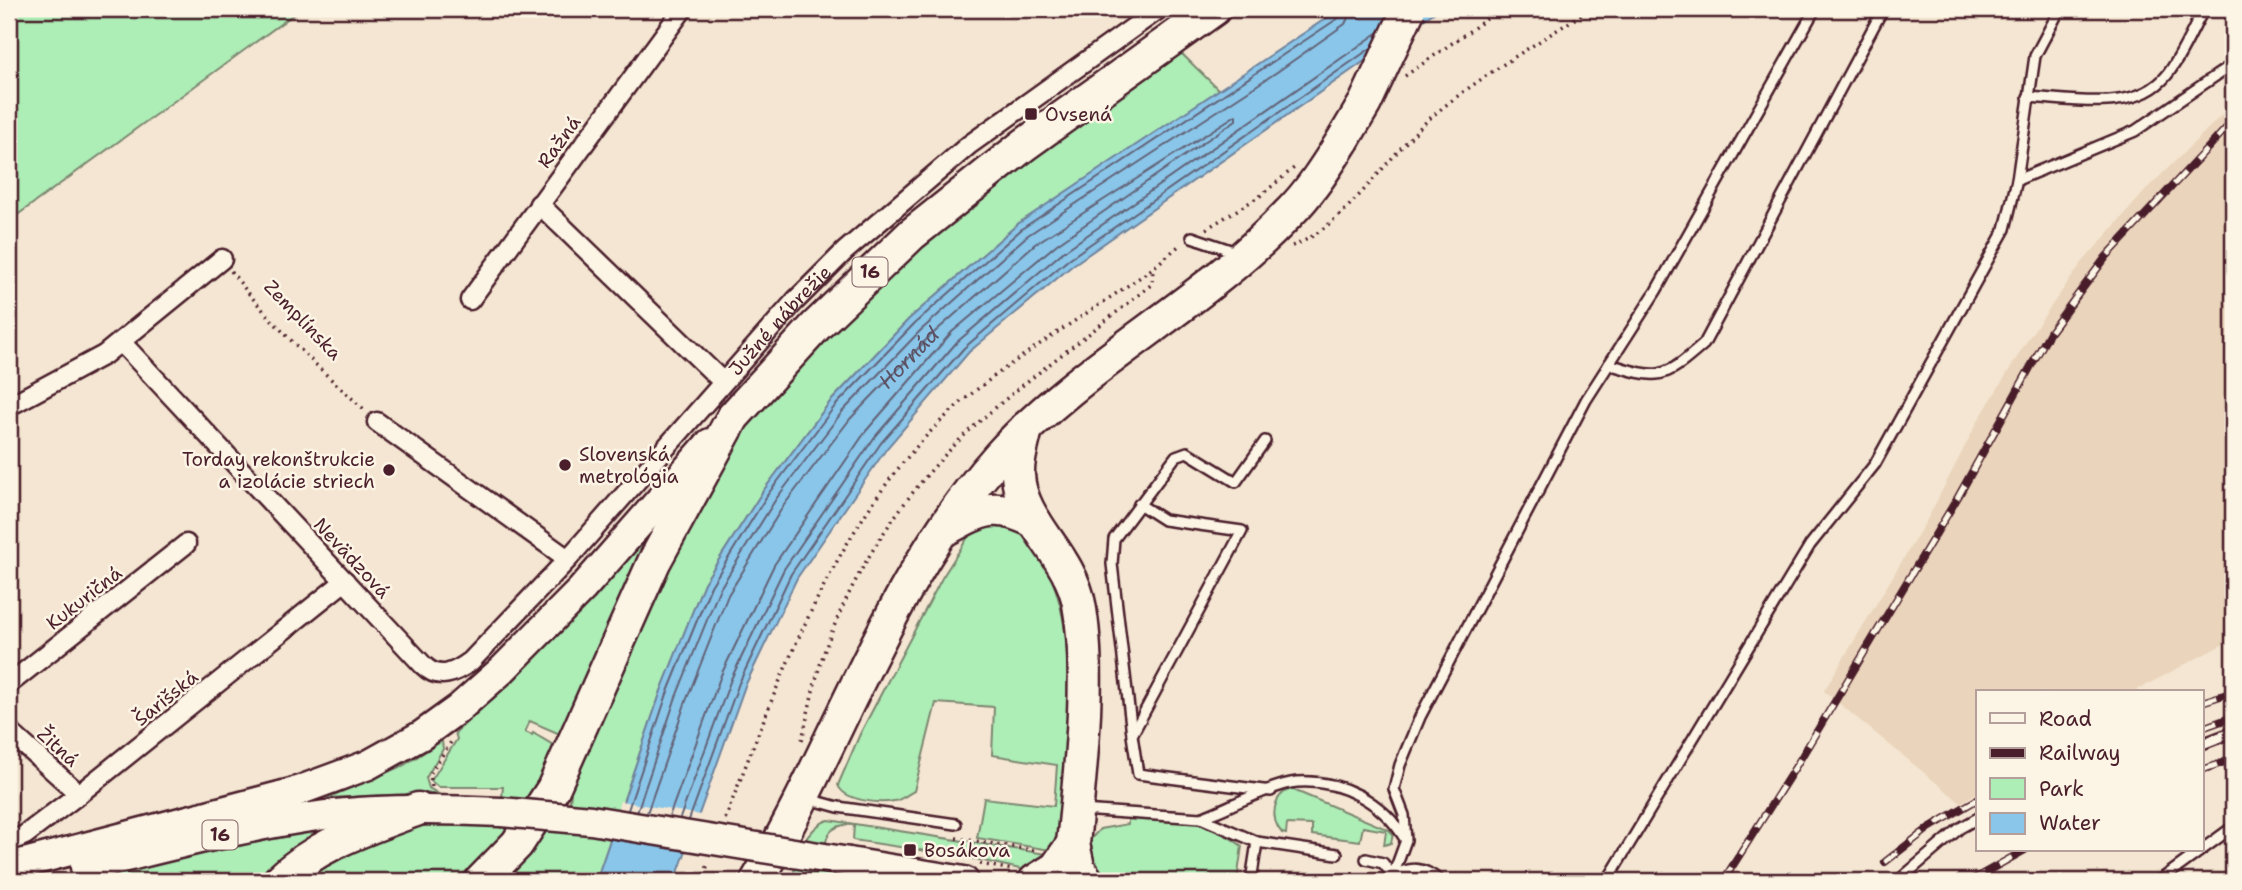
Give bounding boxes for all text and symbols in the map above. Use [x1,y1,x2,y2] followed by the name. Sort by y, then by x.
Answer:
[1045,102,1112,127] place label: Ovsená
[1023,106,1039,122] marker: Ovsená
[532,111,586,173] street label: Ražná
[852,258,888,286] road number: 16
[723,260,836,381] street label: Južné nábrežie
[259,275,348,365] street label: Zemplínska
[872,320,946,395] water label: Hornád
[579,442,679,489] place label: Slovenská metrológia
[182,447,375,494] place label: Torday rekonštrukcie a izolácie striech
[557,457,573,473] marker: Slovenská metrológia
[381,462,397,478] marker: Torday rekonštrukcie a izolácie striech
[308,512,396,604] street label: Nevädzová
[41,561,127,635] street label: Kukuričná
[128,664,203,731] street label: Šarišská
[1976,690,2204,852] legend
[2039,705,2092,733] text: Road
[32,721,85,772] street label: Žitná
[2039,739,2121,767] text: Railway
[2039,775,2084,803] text: Park
[2039,809,2101,837] text: Water
[202,820,238,850] road number: 16
[924,838,1010,863] place label: Bosákova
[902,842,918,858] marker: Bosákova

